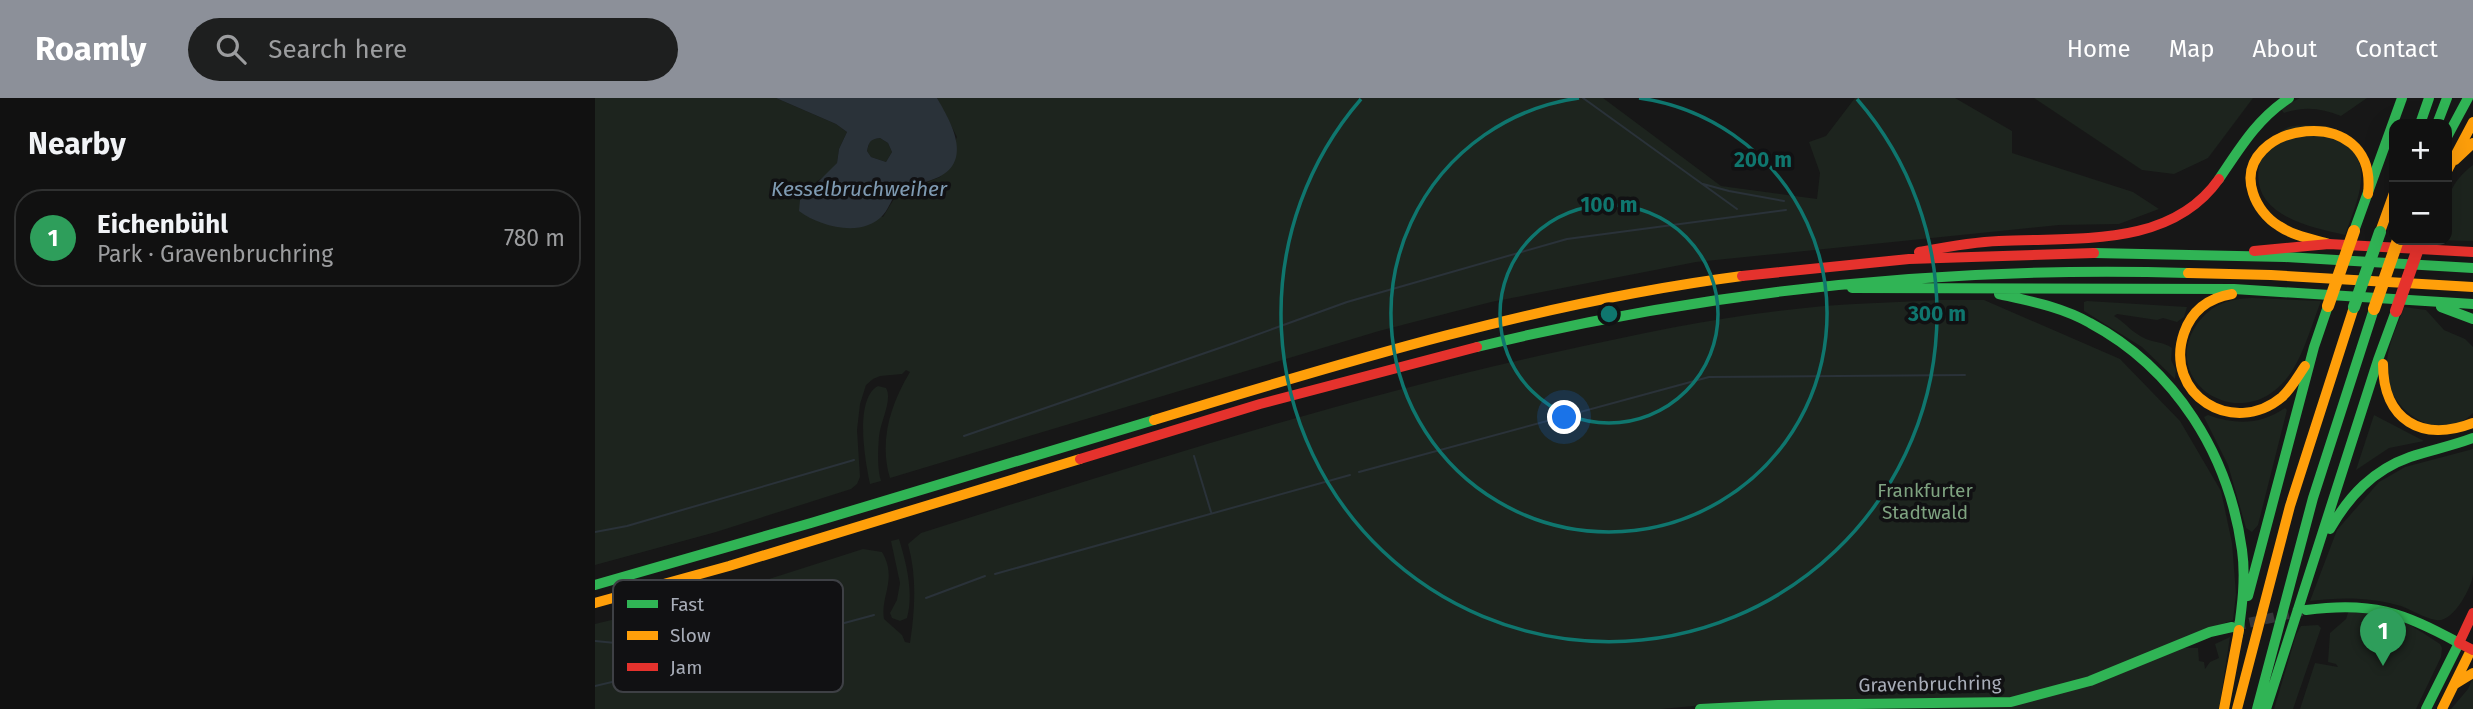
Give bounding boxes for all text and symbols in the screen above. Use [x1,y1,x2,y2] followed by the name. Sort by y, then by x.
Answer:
[188,18,678,81] search box
[35,29,146,69] text: Roamly
[212,30,250,68] icon: search
[268,34,407,65] text: Search here
[2067,35,2131,63] text: Home
[2169,35,2215,63] text: Map
[2253,35,2317,63] text: About
[2355,35,2438,63] text: Contact
[2389,119,2452,245] map controls
[2389,119,2452,182] button: +
[28,126,126,162] text: Nearby
[1734,147,1792,173] text: 200 m
[771,176,948,202] water label: Kesselbruchweiher
[2389,182,2452,245] button: −
[1580,192,1638,218] text: 100 m
[97,209,228,240] text: Eichenbühl
[48,224,58,252] text: 1
[504,224,565,252] text: 780 m
[97,240,333,268] text: Park · Gravenbruchring
[1907,301,1966,327] text: 300 m
[1597,302,1621,326] centre of rings
[1547,400,1581,434] your location
[1877,479,1973,524] park label: Frankfurter Stadtwald
[613,580,843,692] legend
[670,593,704,616] text: Fast
[2360,608,2406,666] pin: 1
[670,624,711,647] text: Slow
[670,656,702,679] text: Jam
[1858,671,2002,697] street label: Gravenbruchring

